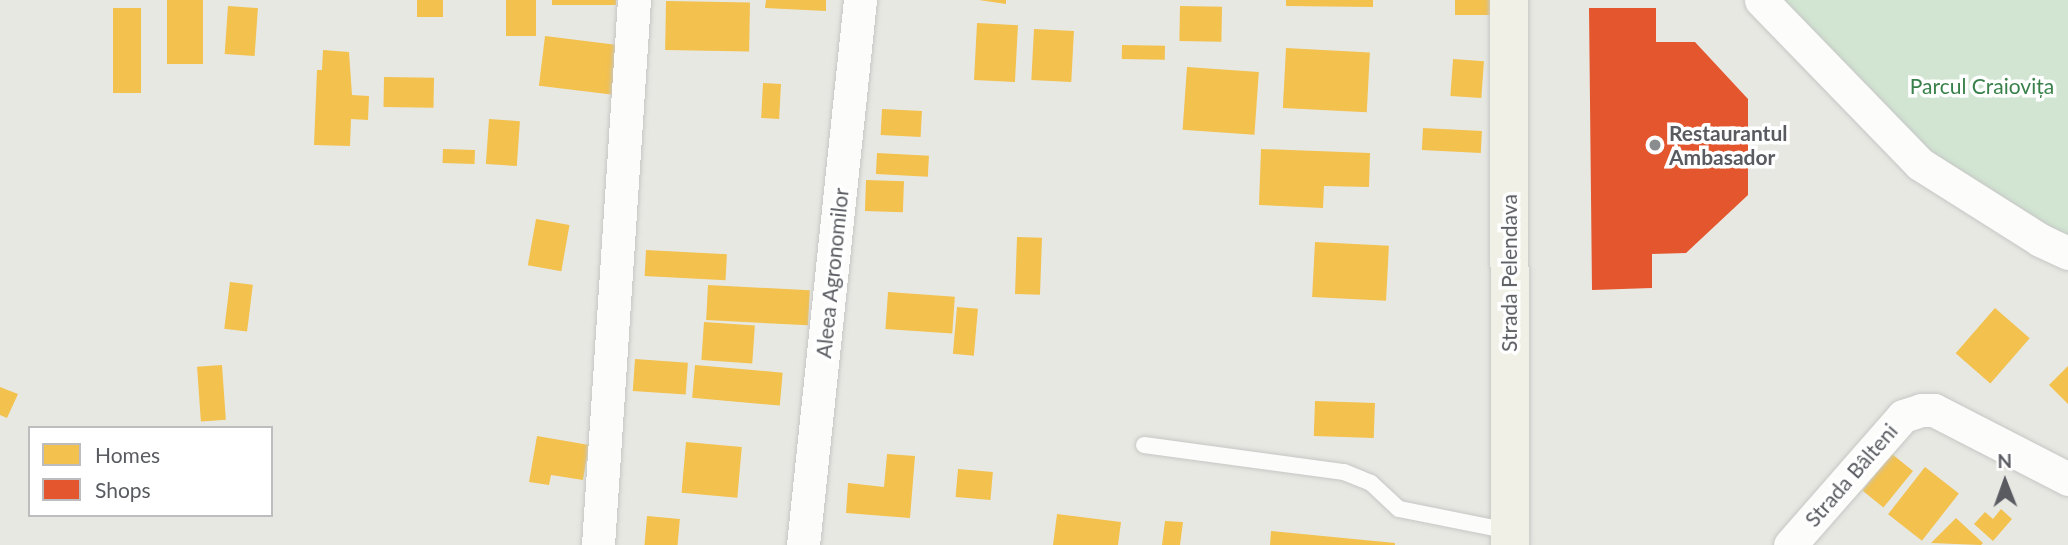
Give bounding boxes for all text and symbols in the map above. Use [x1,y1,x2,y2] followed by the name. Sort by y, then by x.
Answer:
[1910,73,2054,99] park label: Parcul Craiovița
[1669,120,1787,170] place label: Restaurantul Ambasador
[1647,137,1663,153] marker: Restaurantul Ambasador
[810,186,854,360] street label: Aleea Agronomilor
[1496,194,1522,352] street label: Strada Pelendava
[1799,418,1903,532] street label: Strada Bâlteni
[28,426,273,517] legend
[95,442,160,467] text: Homes
[1970,447,2040,517] north arrow
[1997,449,2012,472] text: N
[95,477,151,502] text: Shops

